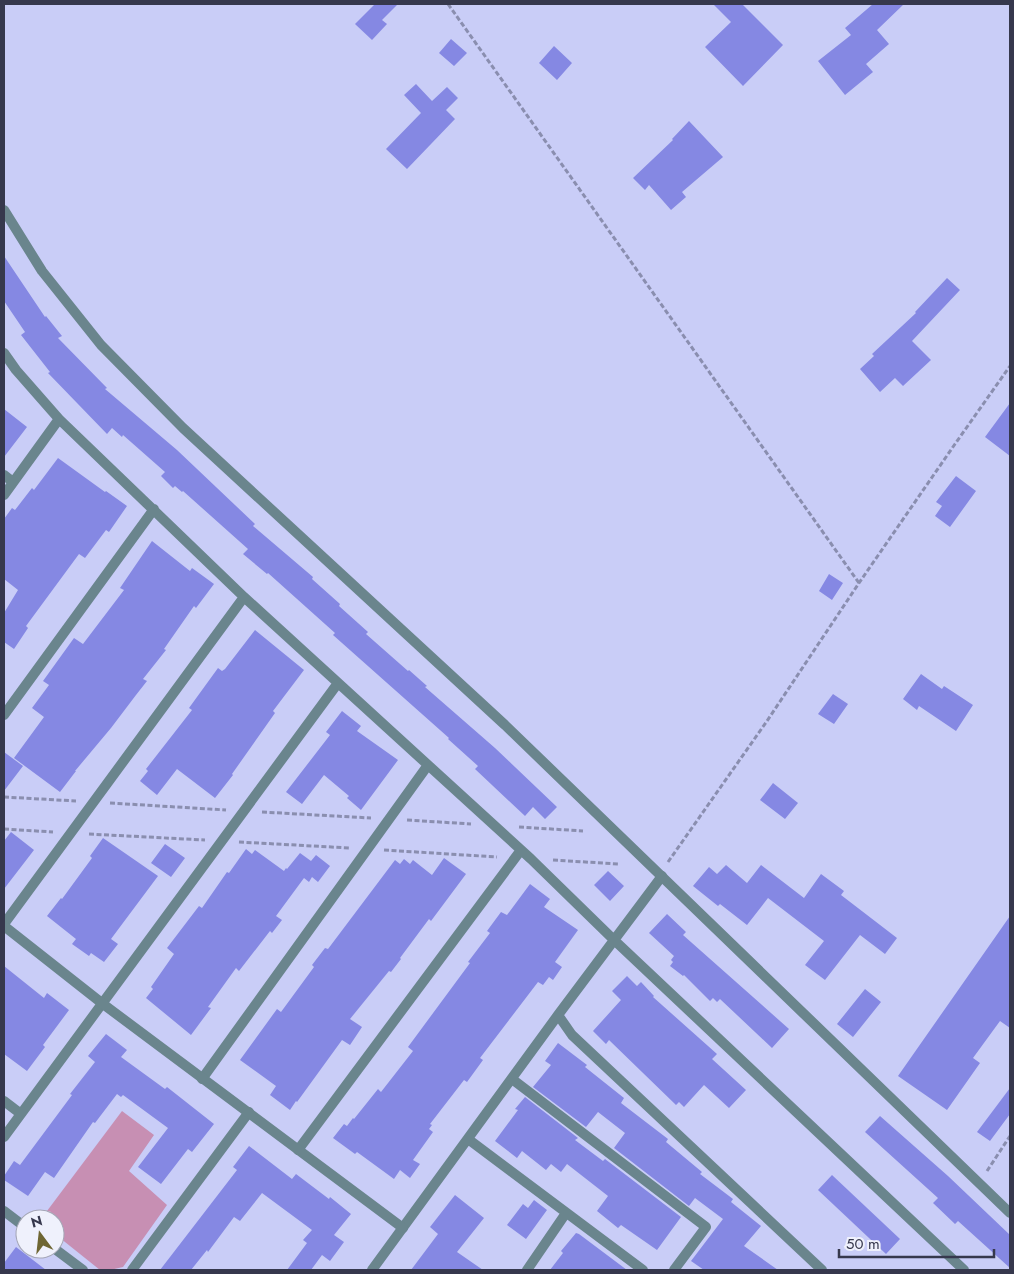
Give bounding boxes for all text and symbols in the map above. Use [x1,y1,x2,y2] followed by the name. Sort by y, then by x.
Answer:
[15,1209,65,1259] north arrow
[29,1210,45,1233] text: N
[839,1226,994,1258] scale bar
[846,1233,880,1255] text: 50 m

